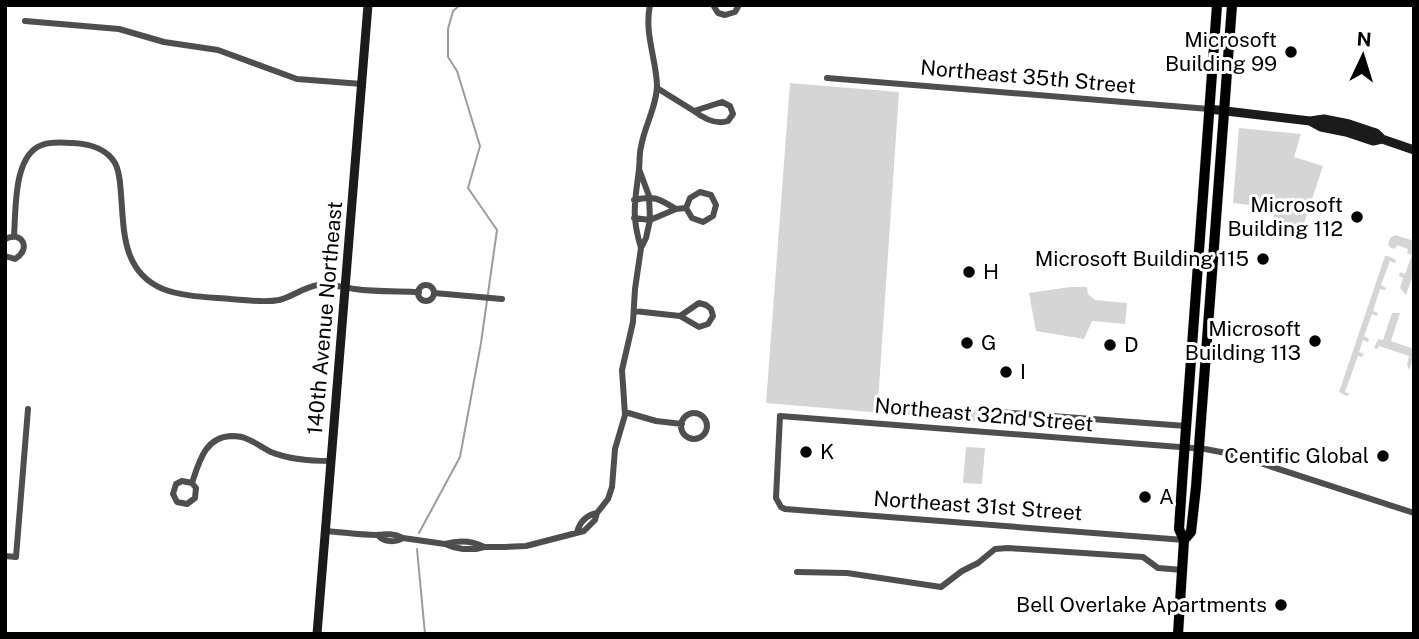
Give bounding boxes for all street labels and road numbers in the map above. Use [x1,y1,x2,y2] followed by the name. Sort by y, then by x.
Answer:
[919,55,1137,98] street label: Northeast 35th Street
[302,200,347,436] street label: 140th Avenue Northeast
[874,392,1094,437] street label: Northeast 32nd Street
[873,486,1083,525] street label: Northeast 31st Street

